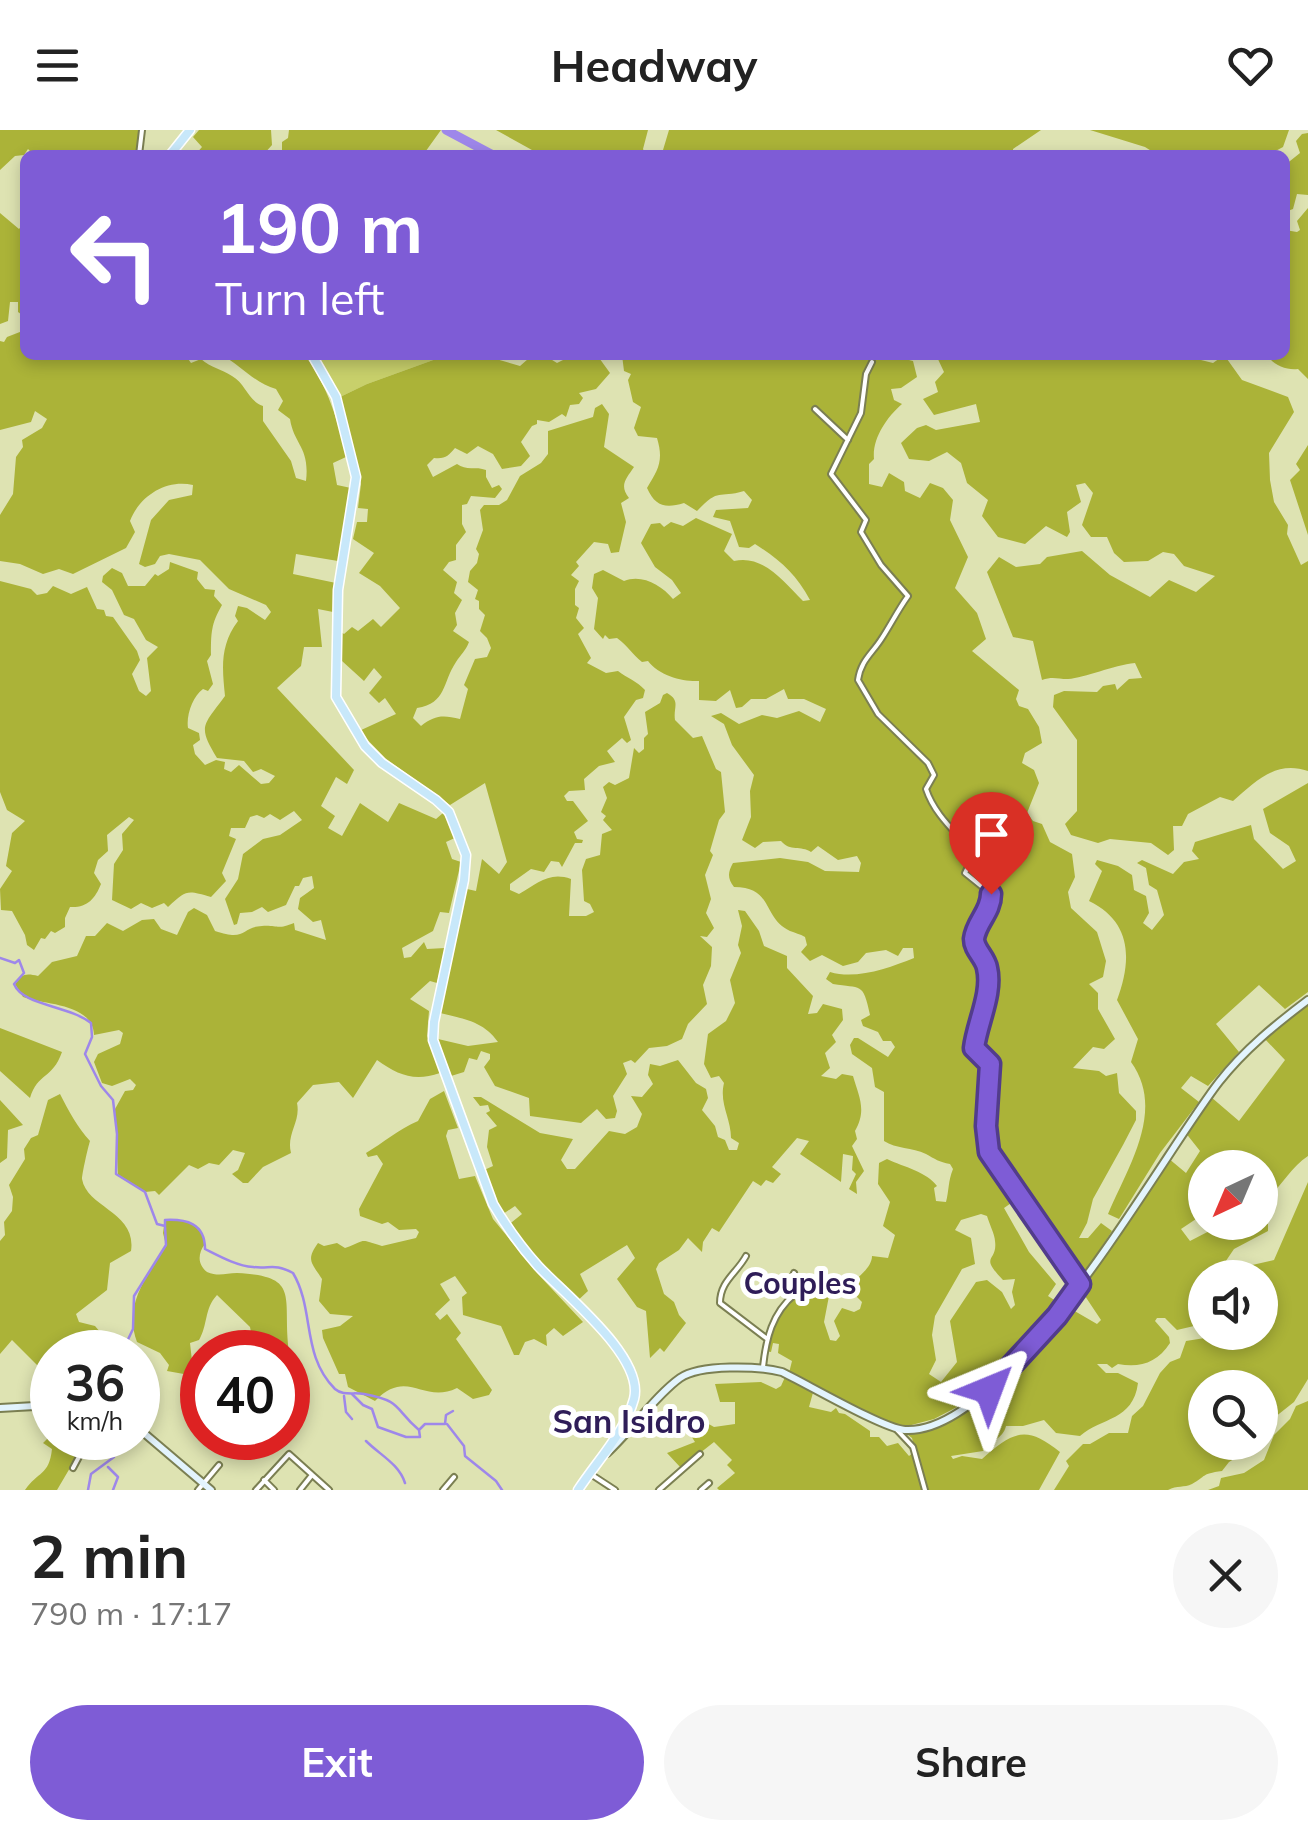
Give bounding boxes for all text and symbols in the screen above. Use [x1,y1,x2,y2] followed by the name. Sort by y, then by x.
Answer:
[551,37,757,93] text: Headway
[30,38,85,93] icon: menu
[1223,38,1278,93] icon: heart
[215,183,423,271] text: 190 m
[50,190,180,320] icon: left
[215,270,384,326] text: Turn left
[949,792,1034,895] pin
[964,807,1019,862] icon: arrive
[1188,1150,1278,1240] north arrow
[1188,1150,1278,1460] map controls
[1188,1260,1278,1350] button: sound
[743,1264,857,1302] district label: Couples
[180,1330,310,1460] speed limit sign: 40
[937,1338,1041,1442] position arrow
[65,1351,125,1414] text: 36
[1188,1370,1278,1460] button: search
[552,1401,706,1441] district label: San Isidro
[67,1405,123,1436] text: km/h
[30,1518,188,1593] text: 2 min
[1173,1523,1278,1628] button: close
[30,1593,232,1633] text: 790 m · 17:17
[30,1705,644,1820] button: Exit
[664,1705,1278,1820] button: Share

